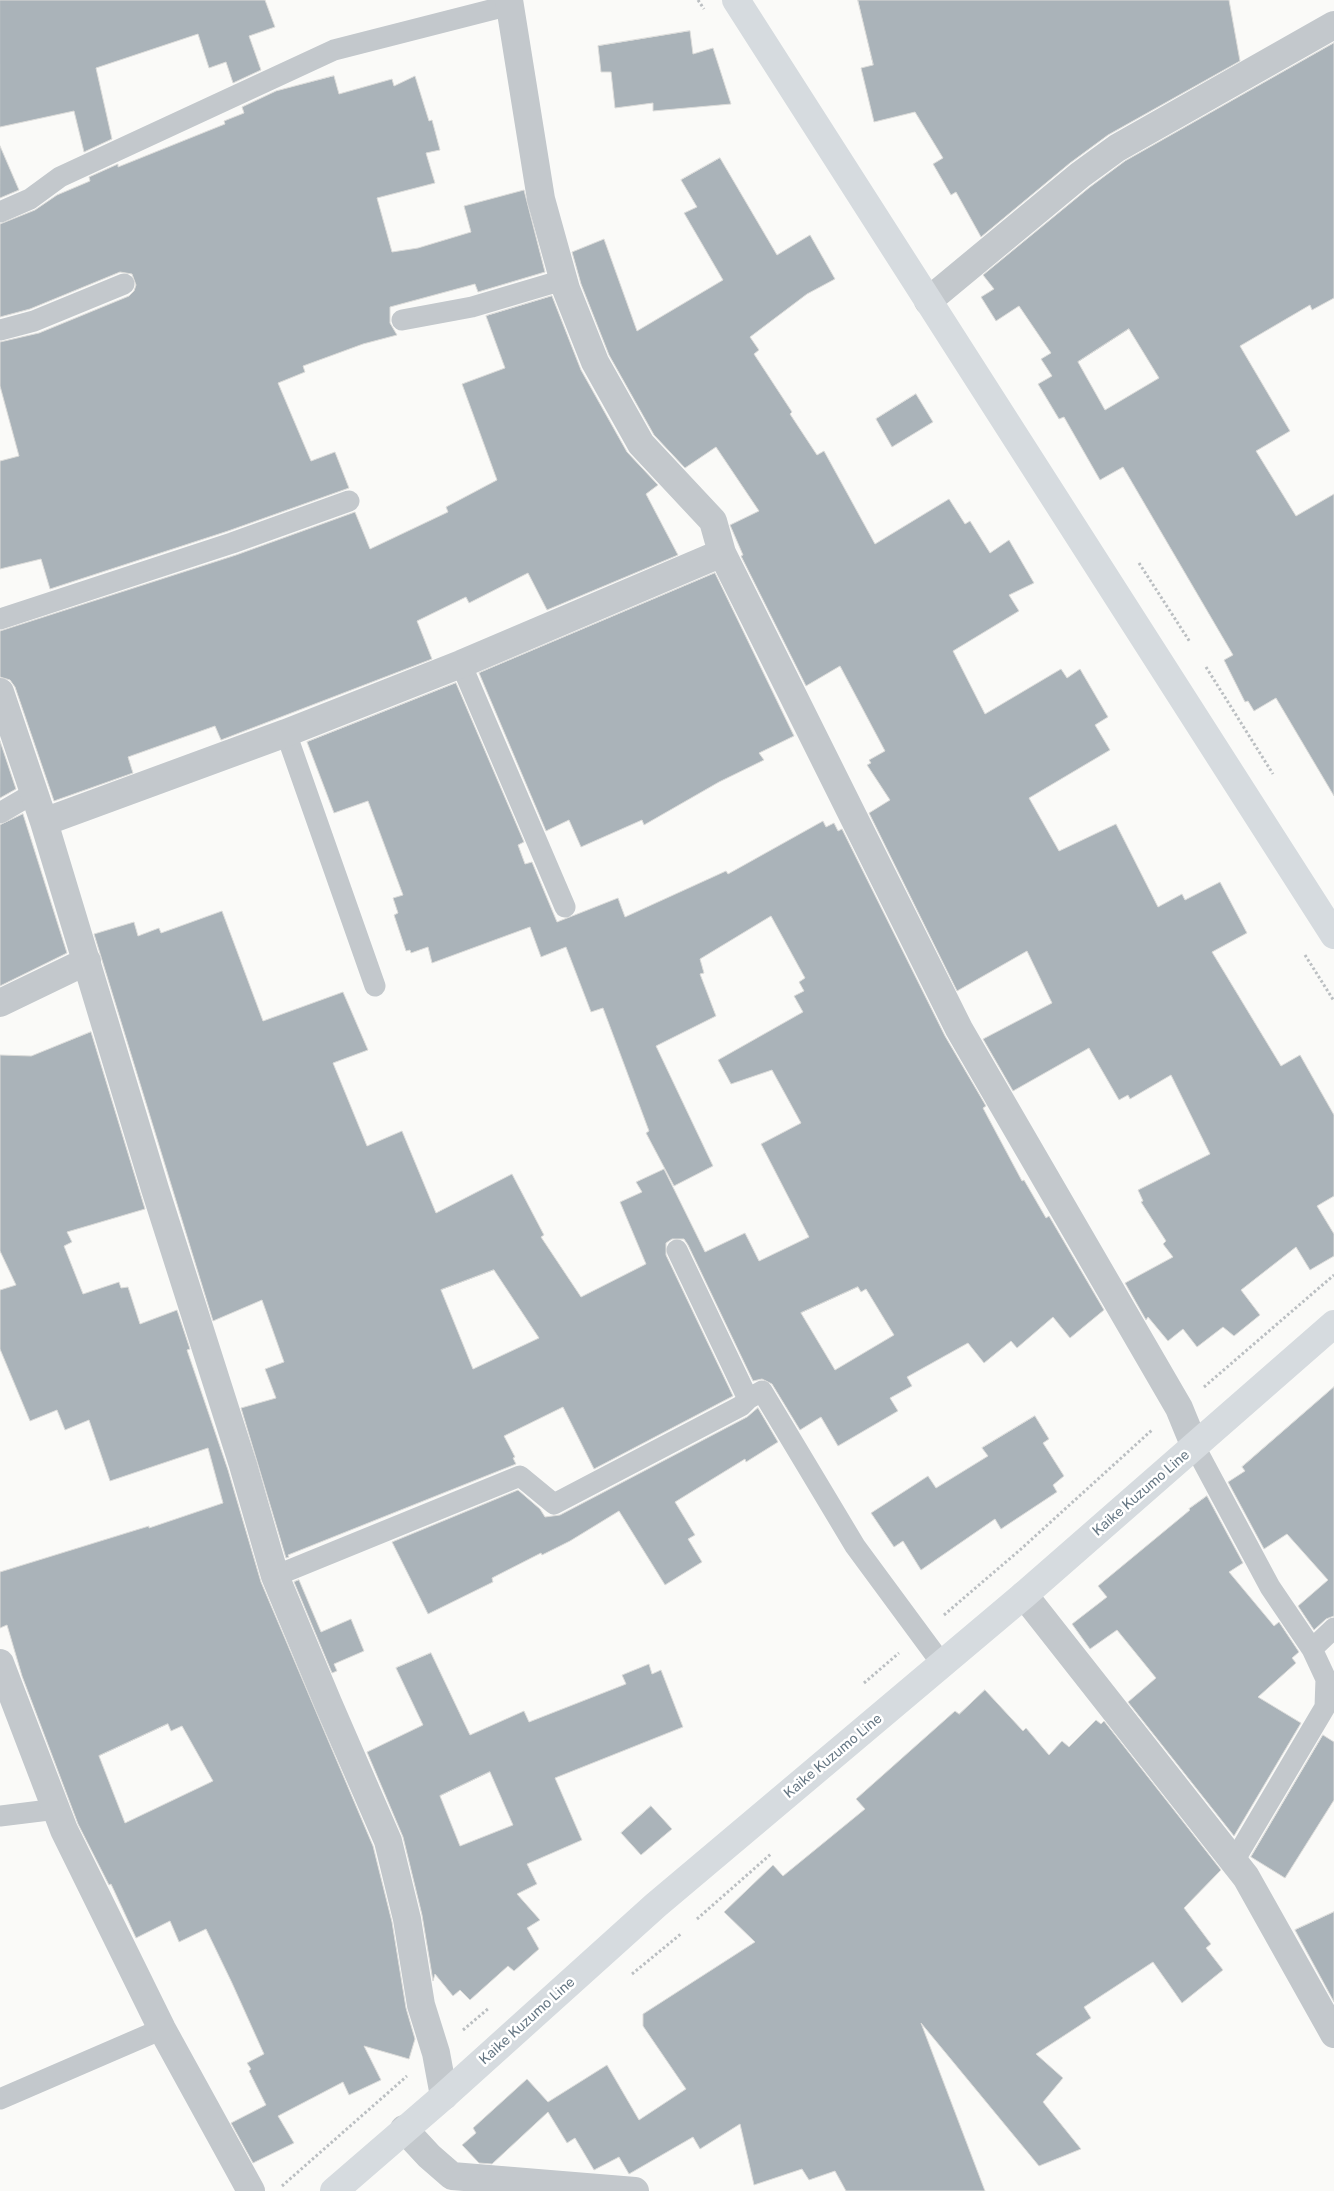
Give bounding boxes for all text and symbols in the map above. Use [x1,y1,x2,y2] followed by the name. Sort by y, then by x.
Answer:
[1089,1446,1193,1540] street label: Kaike Kuzumo Line
[781,1710,885,1802] street label: Kaike Kuzumo Line
[476,1974,578,2068] street label: Kaike Kuzumo Line

